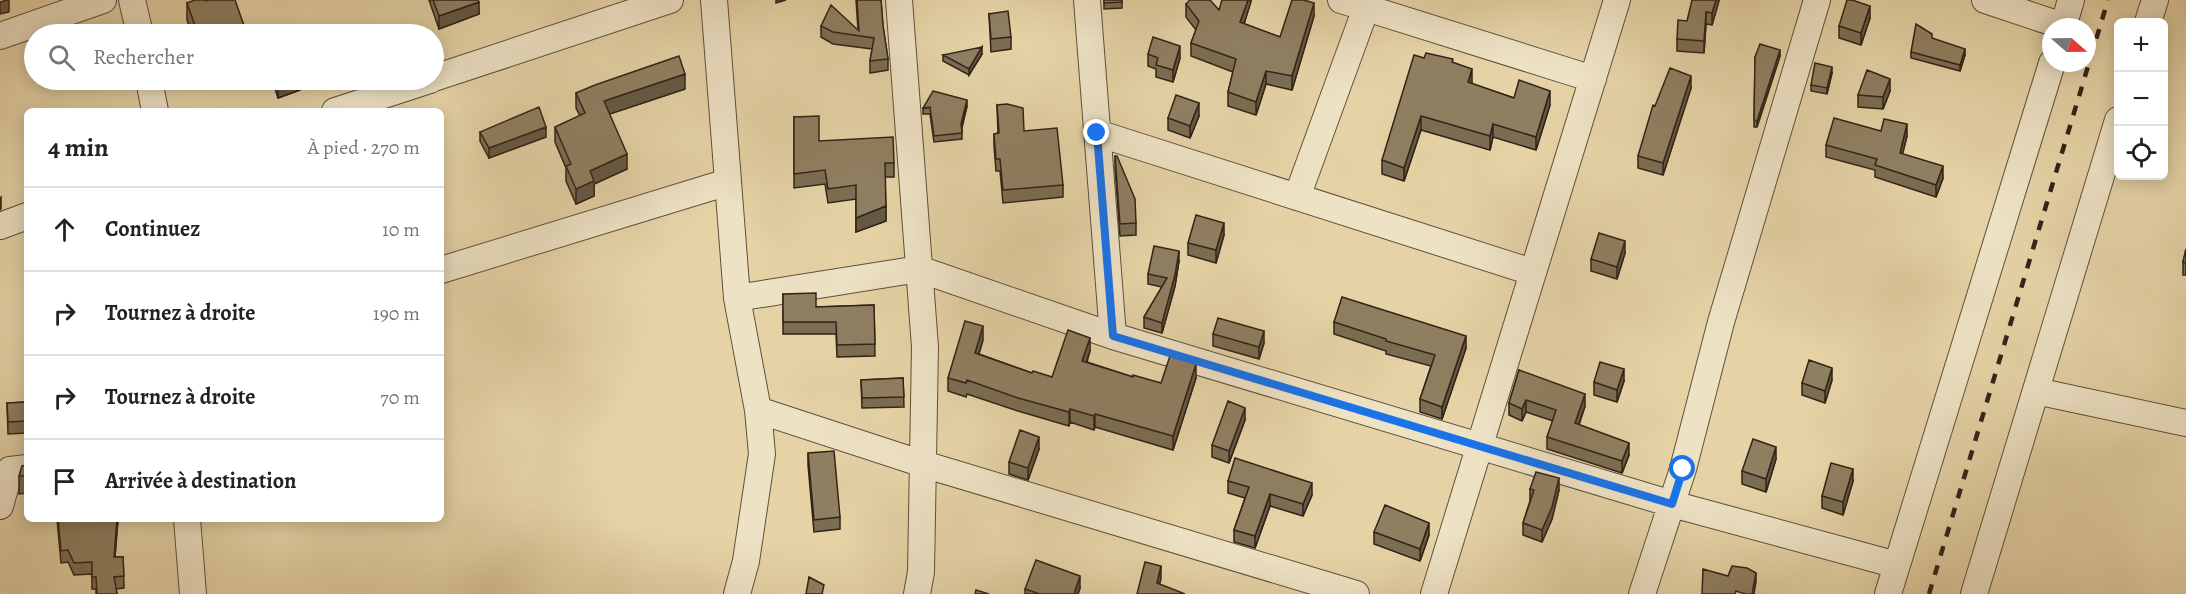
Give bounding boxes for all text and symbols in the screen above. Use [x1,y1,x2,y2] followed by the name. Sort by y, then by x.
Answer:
[2042,18,2096,72] north arrow
[2114,18,2168,180] map controls
[2114,18,2168,72] button: +
[24,24,444,90] search box
[45,41,78,74] icon: search
[93,42,194,72] text: Rechercher
[2114,72,2168,126] button: −
[1083,119,1109,145] route end
[2114,126,2168,180] button: locate
[48,130,109,165] text: 4 min
[307,134,420,161] text: À pied · 270 m
[48,213,81,246] icon: ahead
[105,214,200,244] text: Continuez
[382,216,420,243] text: 10 m
[48,297,81,330] icon: right
[105,298,256,328] text: Tournez à droite
[373,300,420,327] text: 190 m
[48,381,81,414] icon: right
[105,382,256,412] text: Tournez à droite
[380,384,420,411] text: 70 m
[1669,455,1695,481] route start
[48,465,81,498] icon: arrive
[105,466,296,496] text: Arrivée à destination

